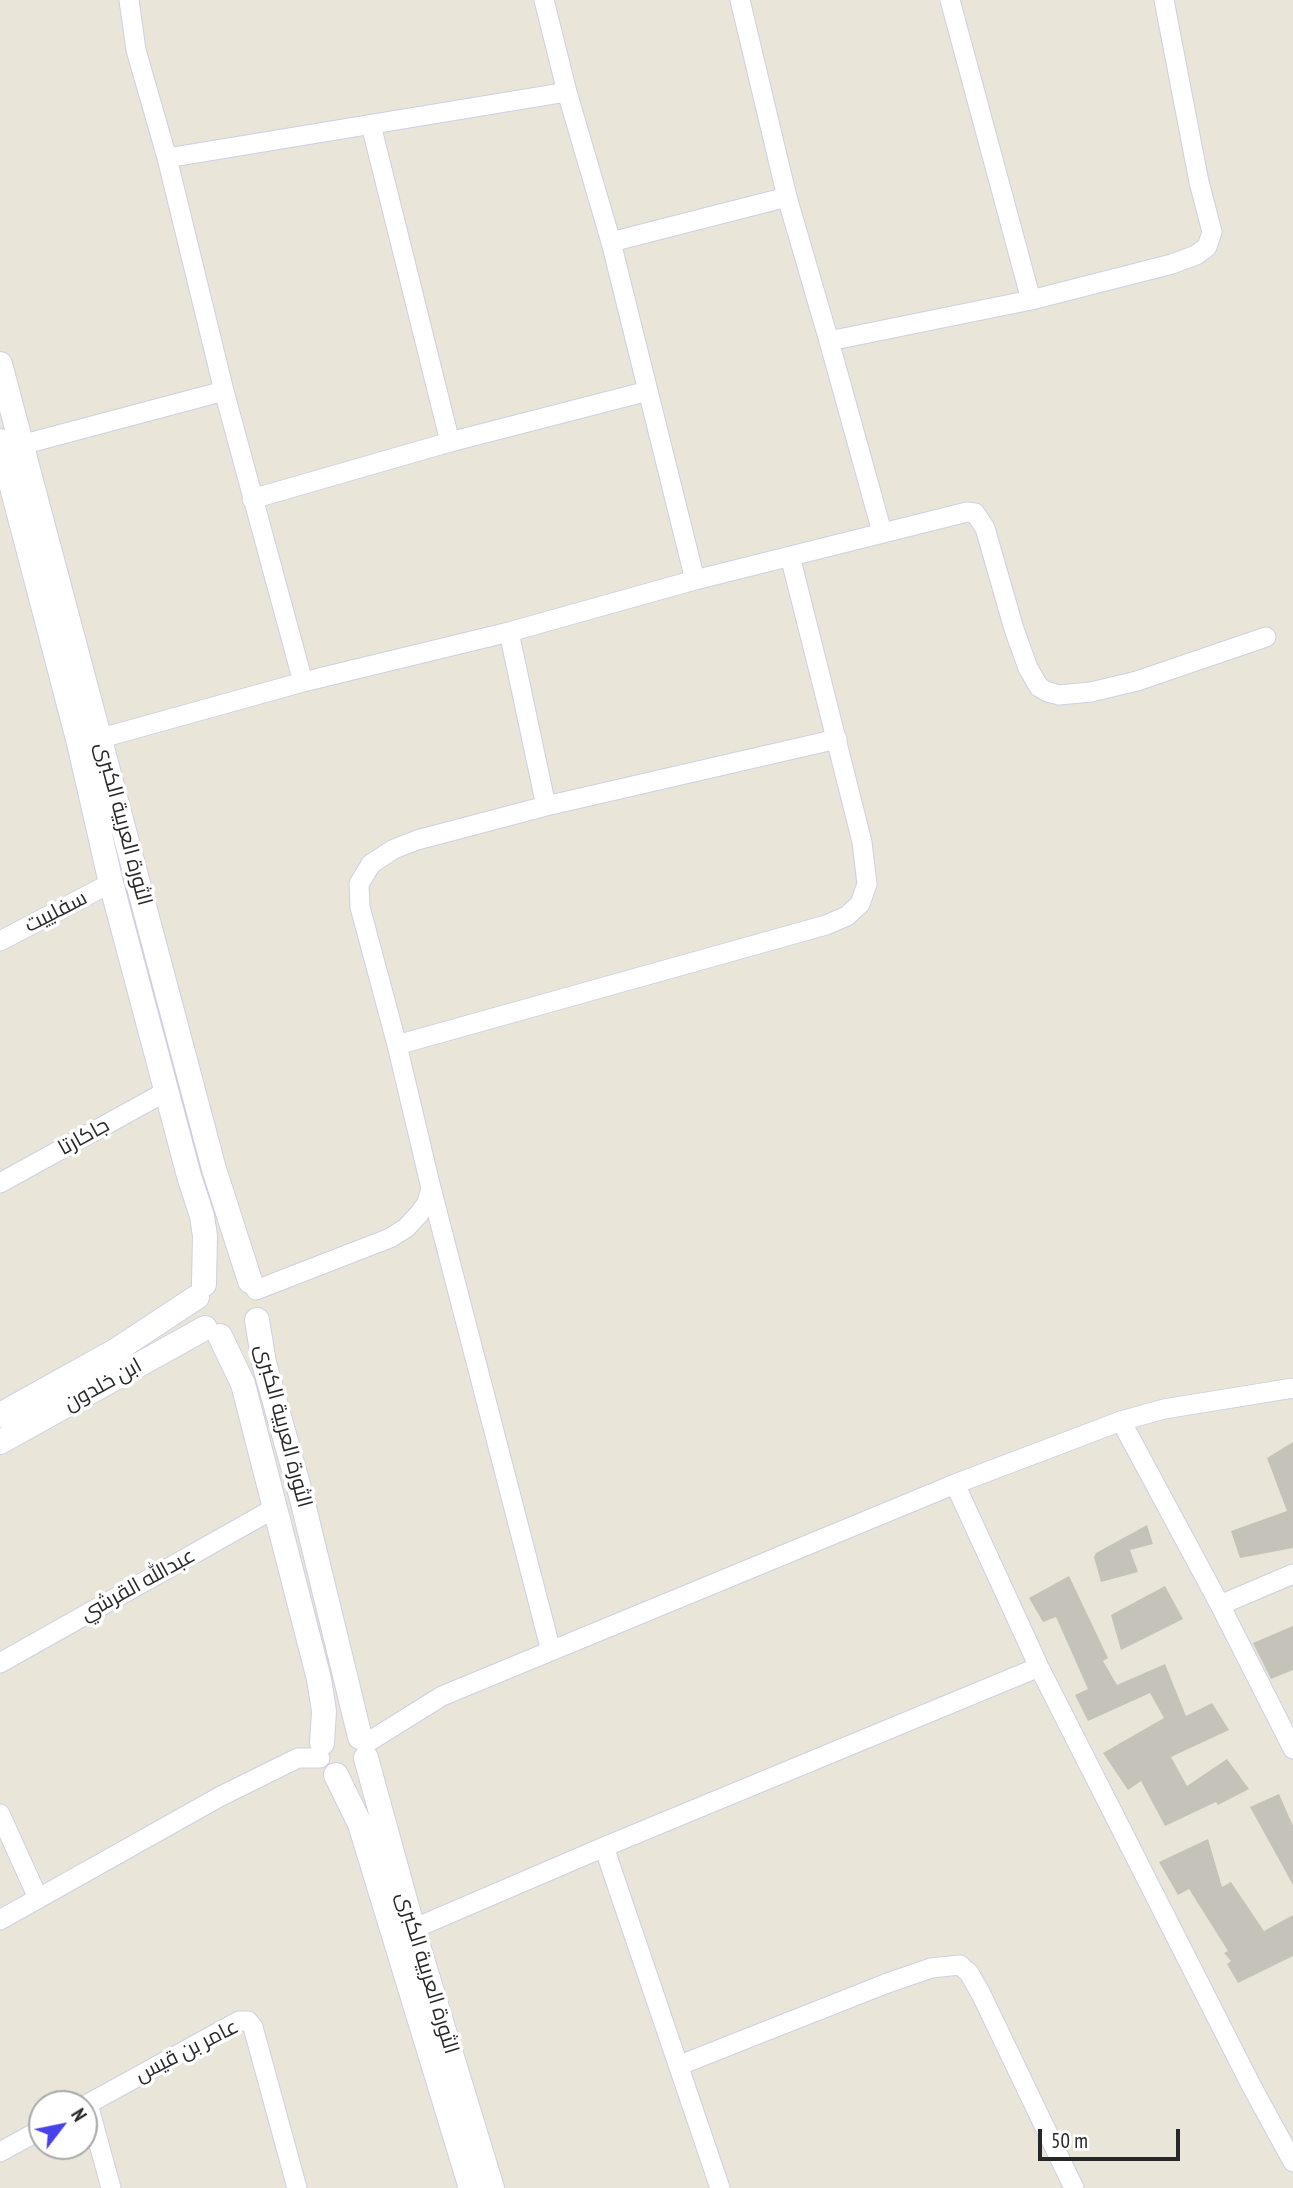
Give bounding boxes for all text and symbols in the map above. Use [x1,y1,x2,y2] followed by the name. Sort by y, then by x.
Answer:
[89,740,157,908] street label: الثورة العربية الكبرى
[21,886,91,938] street label: سفلييت
[54,1113,114,1161] street label: جاكارتا
[249,1342,317,1510] street label: الثورة العربية الكبرى
[60,1353,146,1417] street label: ابن خلدون
[76,1543,200,1627] street label: عبدالله القرشي
[390,1889,464,2057] street label: الثورة العربية الكبرى
[131,2014,243,2088] street label: عامر بن قيس
[28,2090,98,2160] north arrow
[66,2104,92,2126] text: N
[1041,2114,1183,2158] scale bar
[1051,2127,1088,2154] text: 50 m

